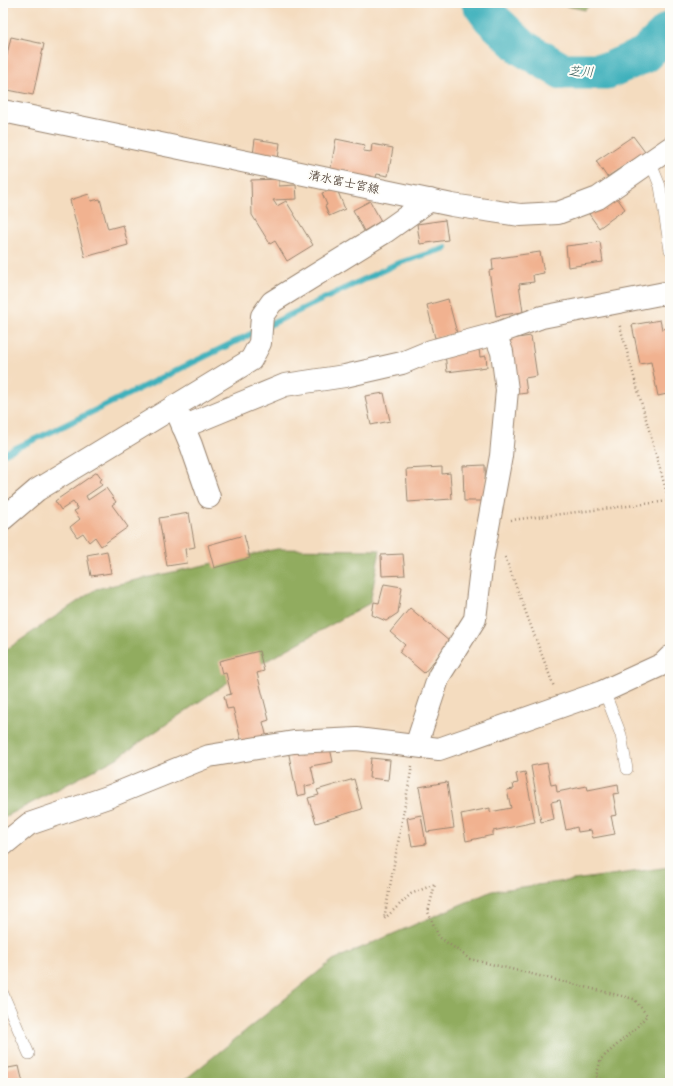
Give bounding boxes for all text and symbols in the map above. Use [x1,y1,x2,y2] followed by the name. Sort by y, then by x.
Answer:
[568,62,594,79] water label: 芝川
[307,166,381,196] street label: 清水富士宮線

